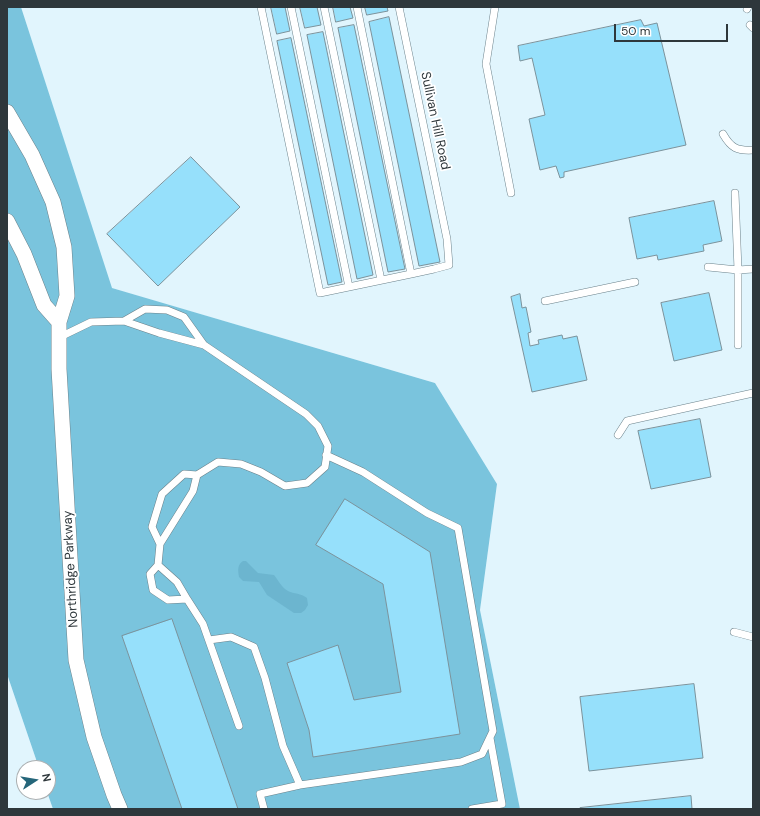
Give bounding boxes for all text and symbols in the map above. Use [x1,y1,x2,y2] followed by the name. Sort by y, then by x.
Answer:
[616,16,730,42] scale bar
[621,23,650,39] text: 50 m
[417,71,453,171] street label: Sullivan Hill Road
[60,510,82,628] street label: Northridge Parkway
[16,760,56,800] north arrow
[39,772,54,783] text: N

